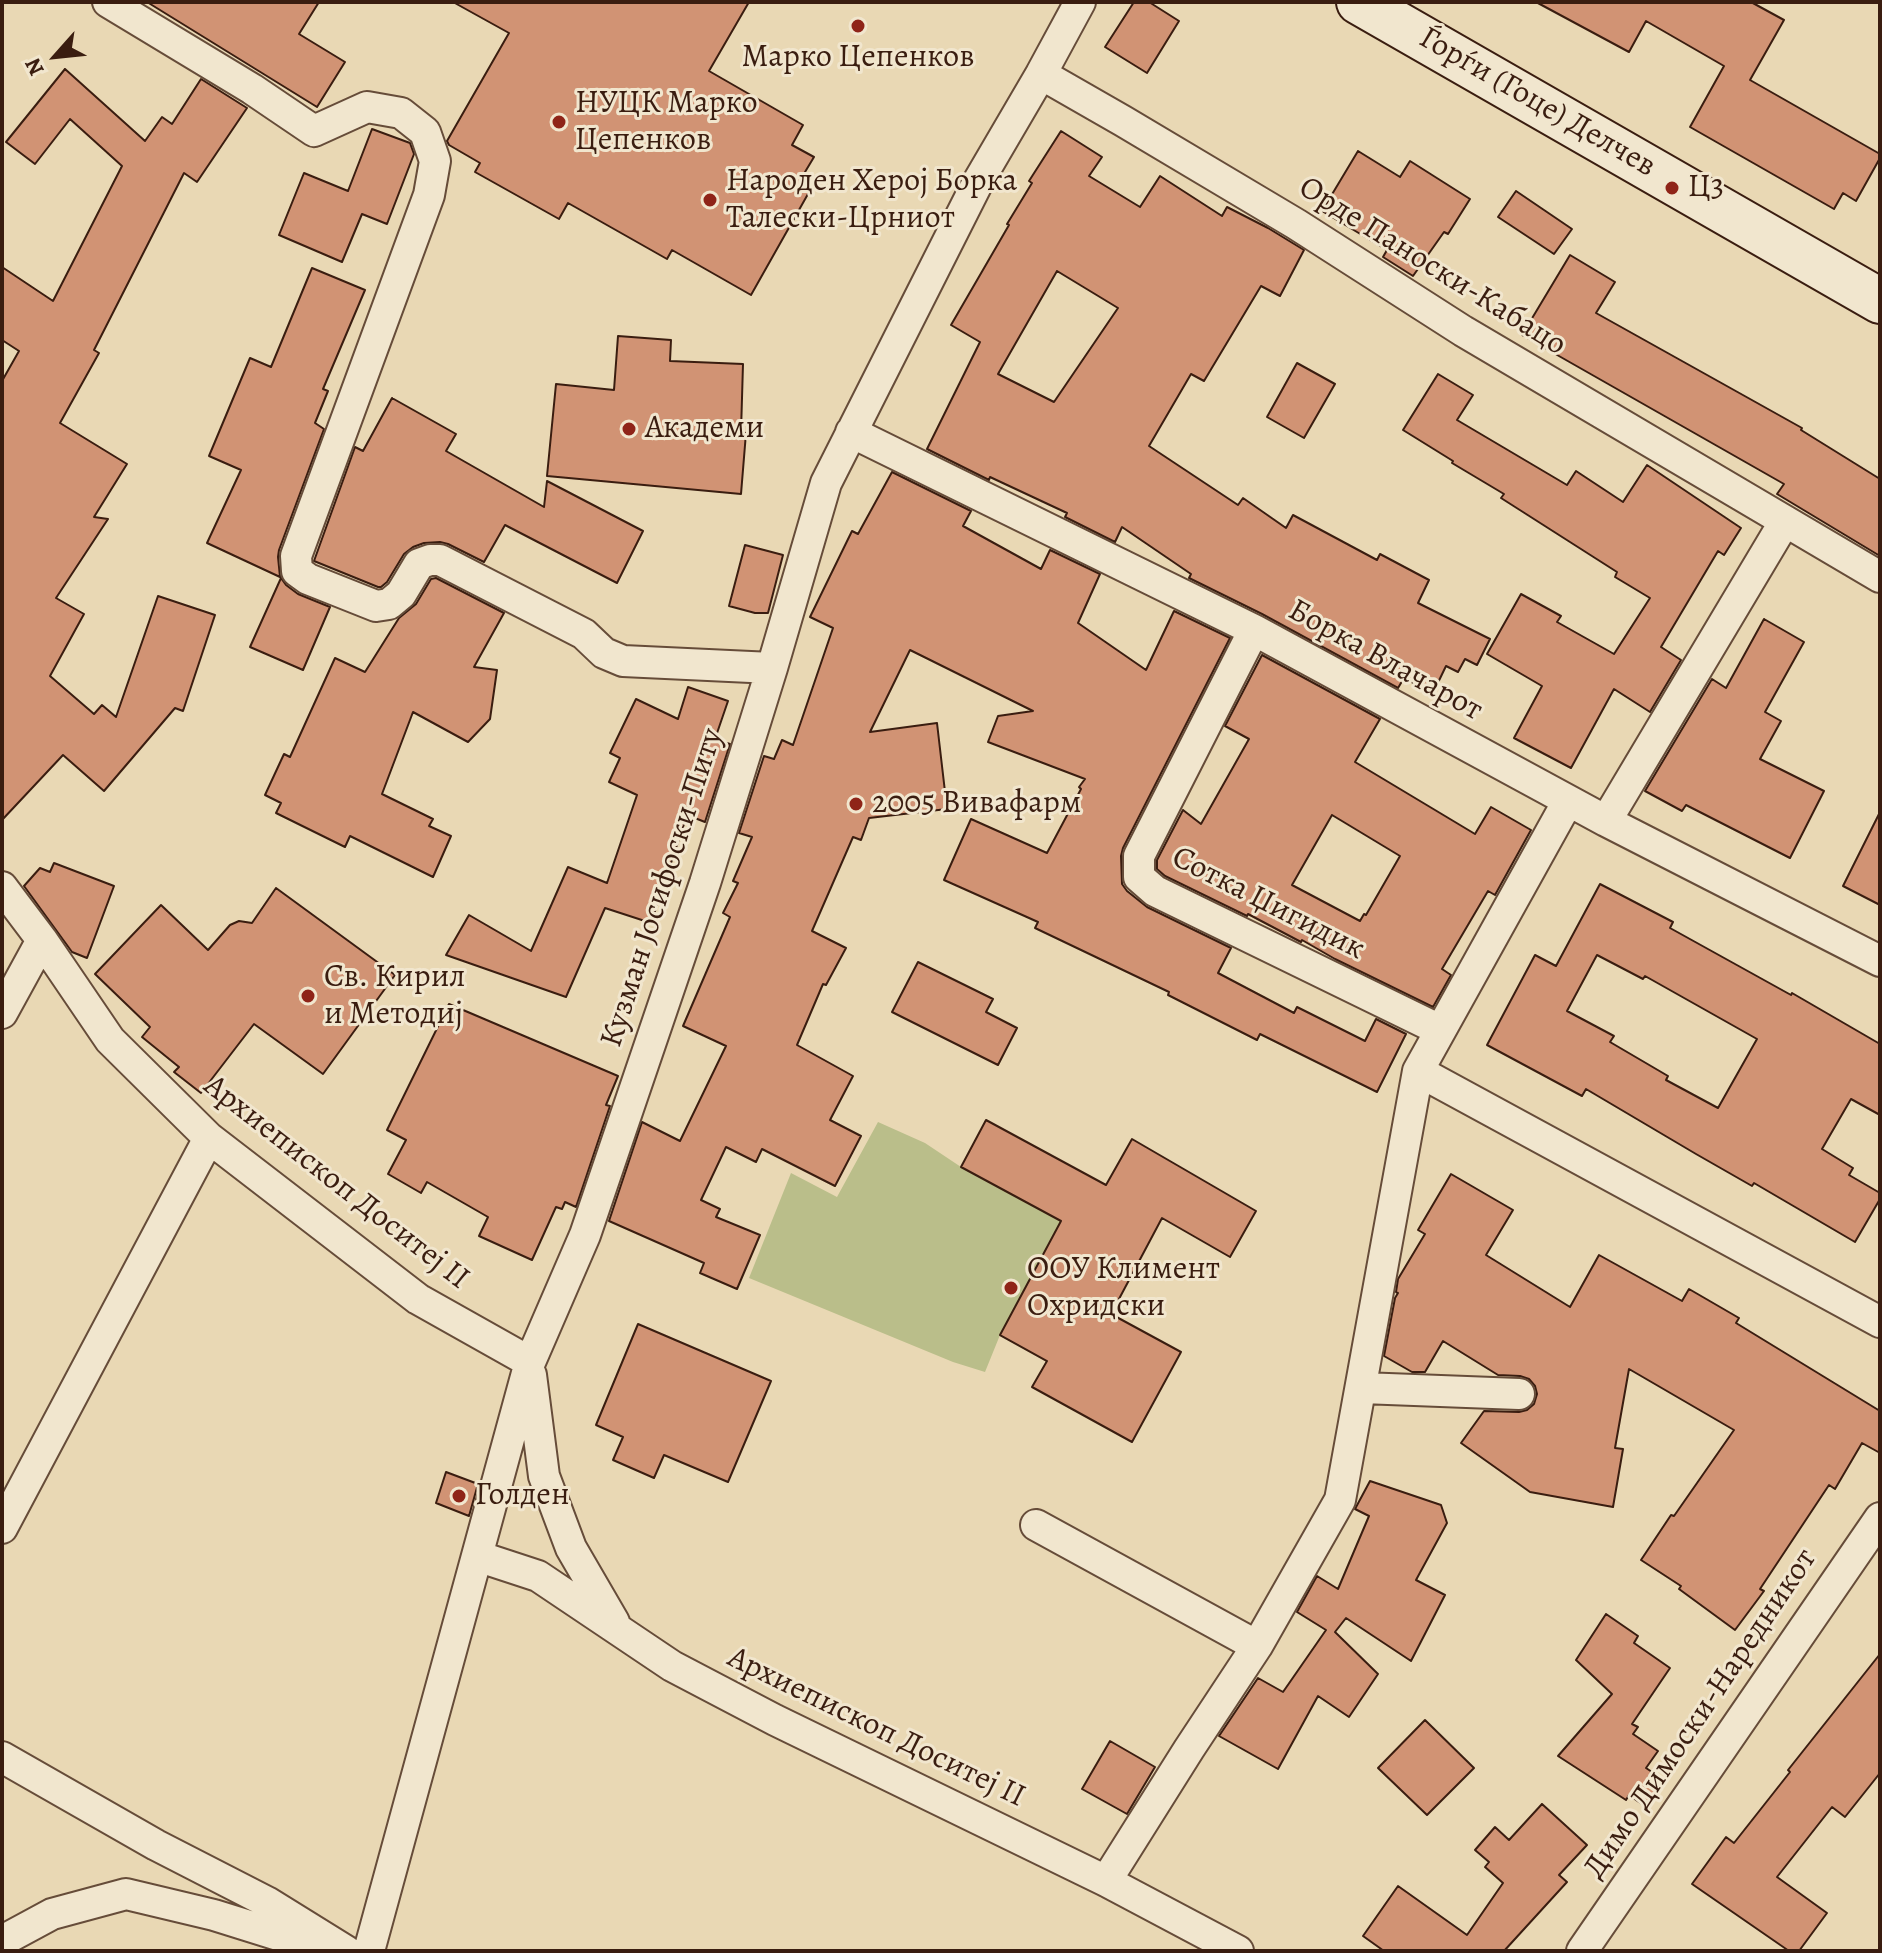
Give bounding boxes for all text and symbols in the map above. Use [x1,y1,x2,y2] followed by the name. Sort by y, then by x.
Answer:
[16,16,96,96] north arrow
[849,17,867,35] marker: Марко Цепенков
[1412,20,1662,186] street label: Ѓорѓи (Гоце) Делчев
[742,39,974,77] place label: Марко Цепенков
[18,53,52,81] text: N
[575,85,758,160] place label: НУЦК Марко Цепенков
[550,113,568,131] marker: НУЦК Марко Цепенков
[726,163,1017,238] place label: Народен Херој Борка Талески-Црниот
[1291,169,1573,365] street label: Орде Паноски-Кабацо
[1688,169,1724,207] place label: Ц3
[1663,179,1681,197] marker: Ц3
[701,191,719,209] marker: Народен Херој Борка Талески-Црниот
[645,410,764,448] place label: Академи
[620,420,638,438] marker: Академи
[1281,592,1489,730] street label: Борка Влачарот
[593,724,733,1052] street label: Кузман Јосифоски-Питу
[872,785,1081,823] place label: 2005 Вивафарм
[847,795,865,813] marker: 2005 Вивафарм
[1165,839,1371,969] street label: Сотка Џигидик
[324,959,465,1034] place label: Св. Кирил и Методиј
[299,987,317,1005] marker: Св. Кирил и Методиј
[196,1067,476,1299] street label: Архиепископ Доситеј II
[1027,1251,1220,1326] place label: ООУ Климент Охридски
[1002,1279,1020,1297] marker: ООУ Климент Охридски
[475,1477,570,1515] place label: Голден
[450,1487,468,1505] marker: Голден
[1576,1542,1826,1886] street label: Димо Димоски-Наредникот
[721,1639,1031,1817] street label: Архиепископ Доситеј II

